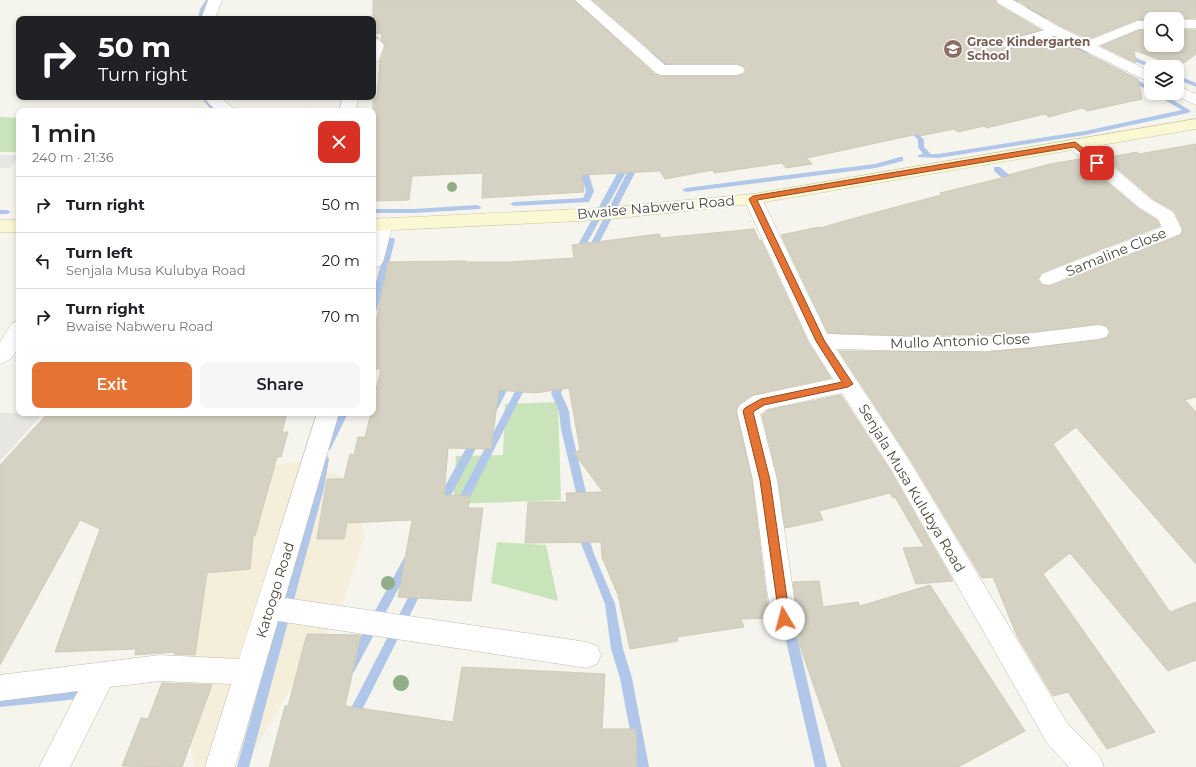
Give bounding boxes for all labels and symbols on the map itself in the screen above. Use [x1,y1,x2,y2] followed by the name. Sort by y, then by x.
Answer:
[967,34,1090,63] place label: Grace Kindergarten School
[942,38,964,60] school or university icon: Grace Kindergarten School
[1080,146,1114,180] pin
[576,191,736,223] street label: Bwaise Nabweru Road
[1063,224,1169,280] street label: Samaline Close
[890,330,1030,352] street label: Mullo Antonio Close
[855,401,969,575] street label: Senjala Musa Kulubya Road
[252,540,298,640] street label: Katoogo Road
[763,598,805,640] position arrow

